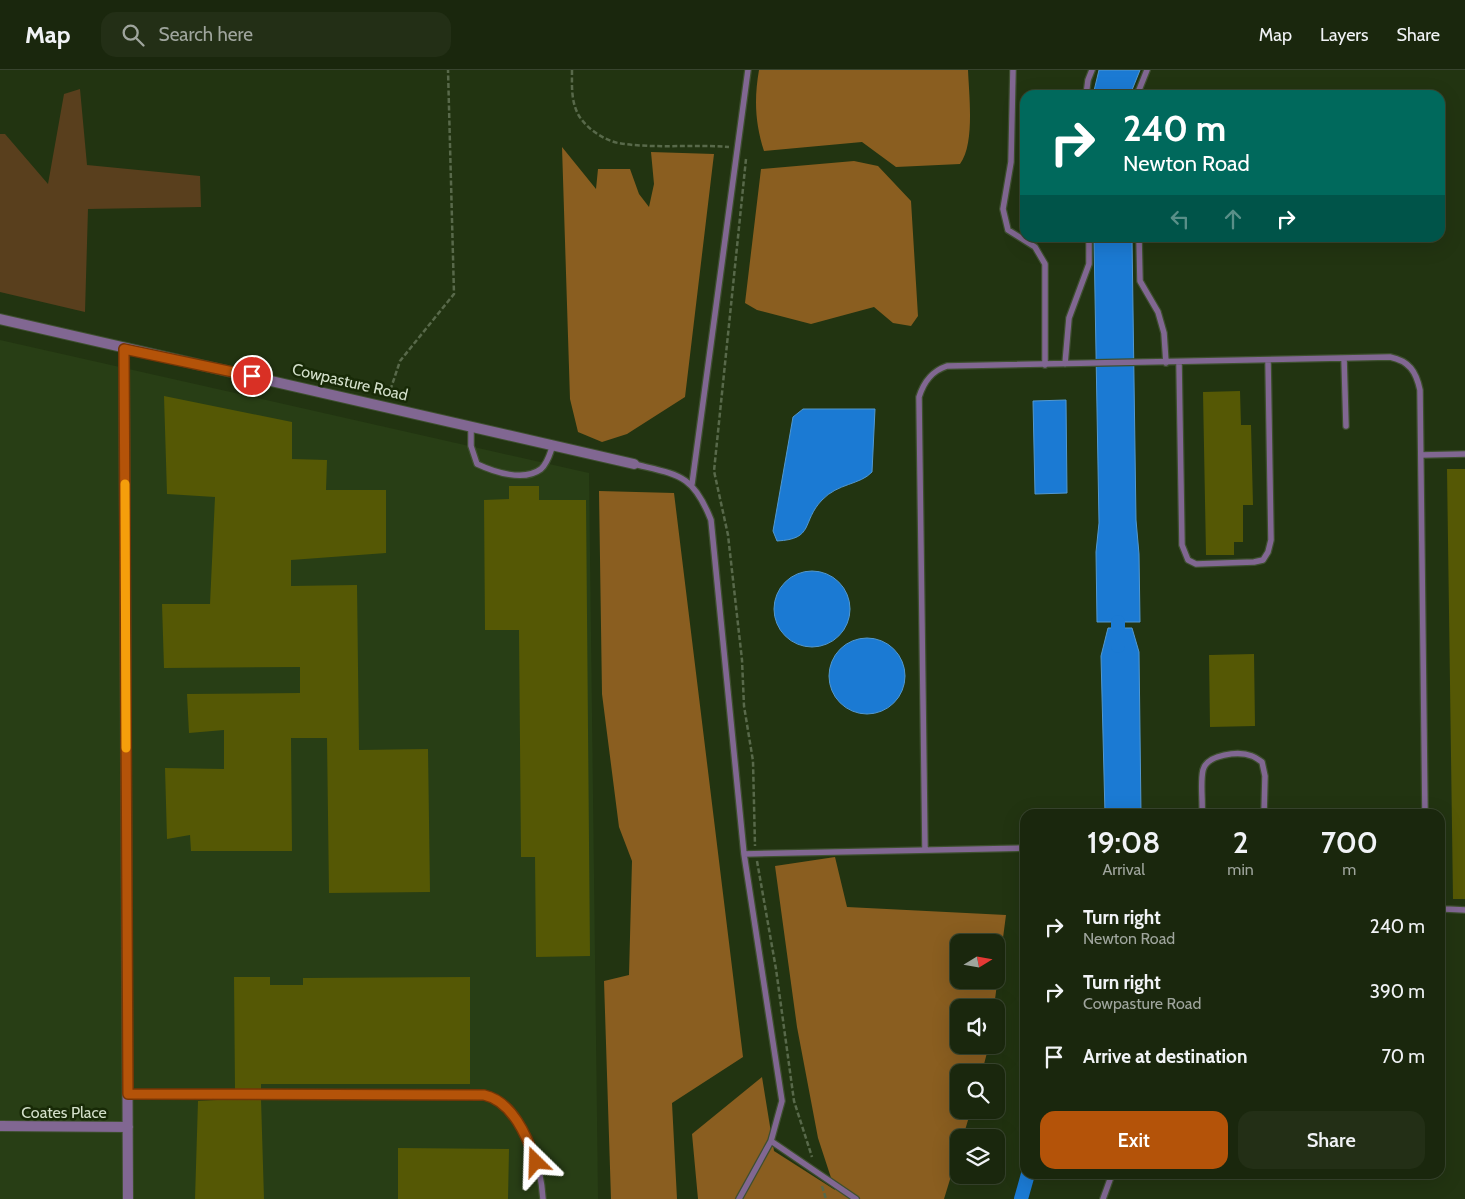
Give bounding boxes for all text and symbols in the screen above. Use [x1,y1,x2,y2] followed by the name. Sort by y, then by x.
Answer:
[101,12,451,57] search box
[25,20,71,49] text: Map
[119,21,147,49] icon: search
[159,23,253,46] text: Search here
[1259,24,1292,46] text: Map
[1320,24,1369,46] text: Layers
[1397,24,1440,46] text: Share
[1123,107,1226,150] text: 240 m
[1040,110,1105,175] icon: right
[1123,150,1250,177] text: Newton Road
[1166,205,1194,233] icon: left
[1219,205,1247,233] icon: ahead
[1272,205,1300,233] icon: right
[231,355,273,397] pin
[290,359,410,405] street label: Cowpasture Road
[238,362,266,390] icon: arrive
[1087,824,1160,861] text: 19:08
[1233,824,1248,861] text: 2
[1321,824,1378,861] text: 700
[1102,860,1145,879] text: Arrival
[1227,860,1254,879] text: min
[1342,860,1356,879] text: m
[1083,906,1161,929] text: Turn right
[1040,913,1068,941] icon: right
[1370,915,1425,938] text: 240 m
[1083,929,1175,948] text: Newton Road
[950,934,1005,989] north arrow
[950,934,1005,1184] map controls
[1083,971,1161,994] text: Turn right
[1040,978,1068,1006] icon: right
[1370,980,1425,1003] text: 390 m
[1083,994,1201,1013] text: Cowpasture Road
[950,999,1005,1054] button: sound
[1040,1043,1068,1071] icon: arrive
[1083,1045,1247,1068] text: Arrive at destination
[1381,1045,1425,1068] text: 70 m
[950,1064,1005,1119] button: search
[21,1103,107,1122] street label: Coates Place
[1040,1111,1228,1169] button: Exit
[1238,1111,1425,1169] button: Share
[950,1129,1005,1184] button: layers
[509,1135,561,1187] position arrow

